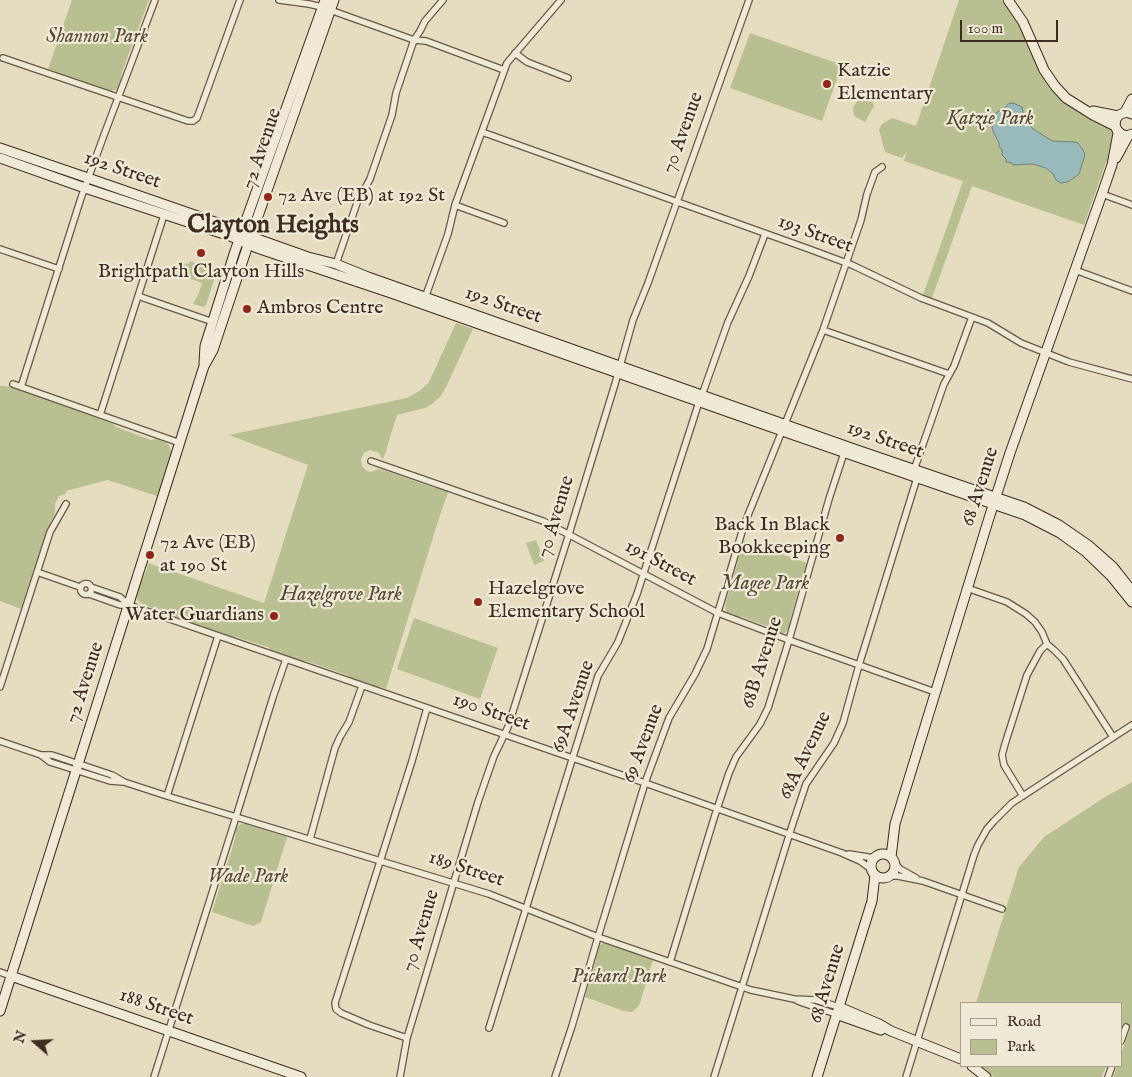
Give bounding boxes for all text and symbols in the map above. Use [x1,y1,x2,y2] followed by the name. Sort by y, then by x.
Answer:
[962,10,1060,42] scale bar
[968,19,1003,38] text: 100 m
[46,26,148,50] park label: Shannon Park
[837,60,933,107] place label: Katzie Elementary
[821,78,833,90] marker: Katzie Elementary
[658,89,710,177] street label: 70 Avenue
[238,105,288,193] street label: 72 Avenue
[946,108,1034,132] park label: Katzie Park
[80,147,164,195] street label: 192 Street
[278,185,445,209] place label: 72 Ave (EB) at 192 St
[262,191,274,203] marker: 72 Ave (EB) at 192 St
[774,210,856,260] street label: 193 Street
[187,212,359,242] district label: Clayton Heights
[195,247,207,259] marker: Brightpath Clayton Hills
[98,261,304,285] place label: Brightpath Clayton Hills
[461,282,545,330] street label: 192 Street
[257,297,384,321] place label: Ambros Centre
[241,303,253,315] marker: Ambros Centre
[843,417,927,465] street label: 192 Street
[957,444,1005,530] street label: 68 Avenue
[533,473,581,561] street label: 70 Avenue
[714,514,830,561] place label: Back In Black Bookkeeping
[160,532,256,579] place label: 72 Ave (EB) at 190 St
[834,532,846,544] marker: Back In Black Bookkeeping
[620,535,700,593] street label: 191 Street
[144,549,156,561] marker: 72 Ave (EB) at 190 St
[721,573,809,597] park label: Magee Park
[488,578,645,625] place label: Hazelgrove Elementary School
[280,584,402,608] park label: Hazelgrove Park
[472,596,484,608] marker: Hazelgrove Elementary School
[125,604,264,628] place label: Water Guardians
[268,610,280,622] marker: Water Guardians
[737,614,789,712] street label: 68B Avenue
[62,639,110,727] street label: 72 Avenue
[547,658,601,756] street label: 69A Avenue
[449,689,533,737] street label: 190 Street
[618,701,670,787] street label: 69 Avenue
[774,708,838,804] street label: 68A Avenue
[425,847,507,893] street label: 189 Street
[208,866,288,890] park label: Wade Park
[398,887,446,975] street label: 70 Avenue
[805,941,851,1027] street label: 68 Avenue
[572,966,666,990] park label: Pickard Park
[116,984,196,1032] street label: 188 Street
[960,1002,1122,1067] legend
[1007,1012,1041,1031] text: Road
[10,1017,60,1067] north arrow
[10,1028,31,1046] text: N
[1007,1037,1036,1056] text: Park

